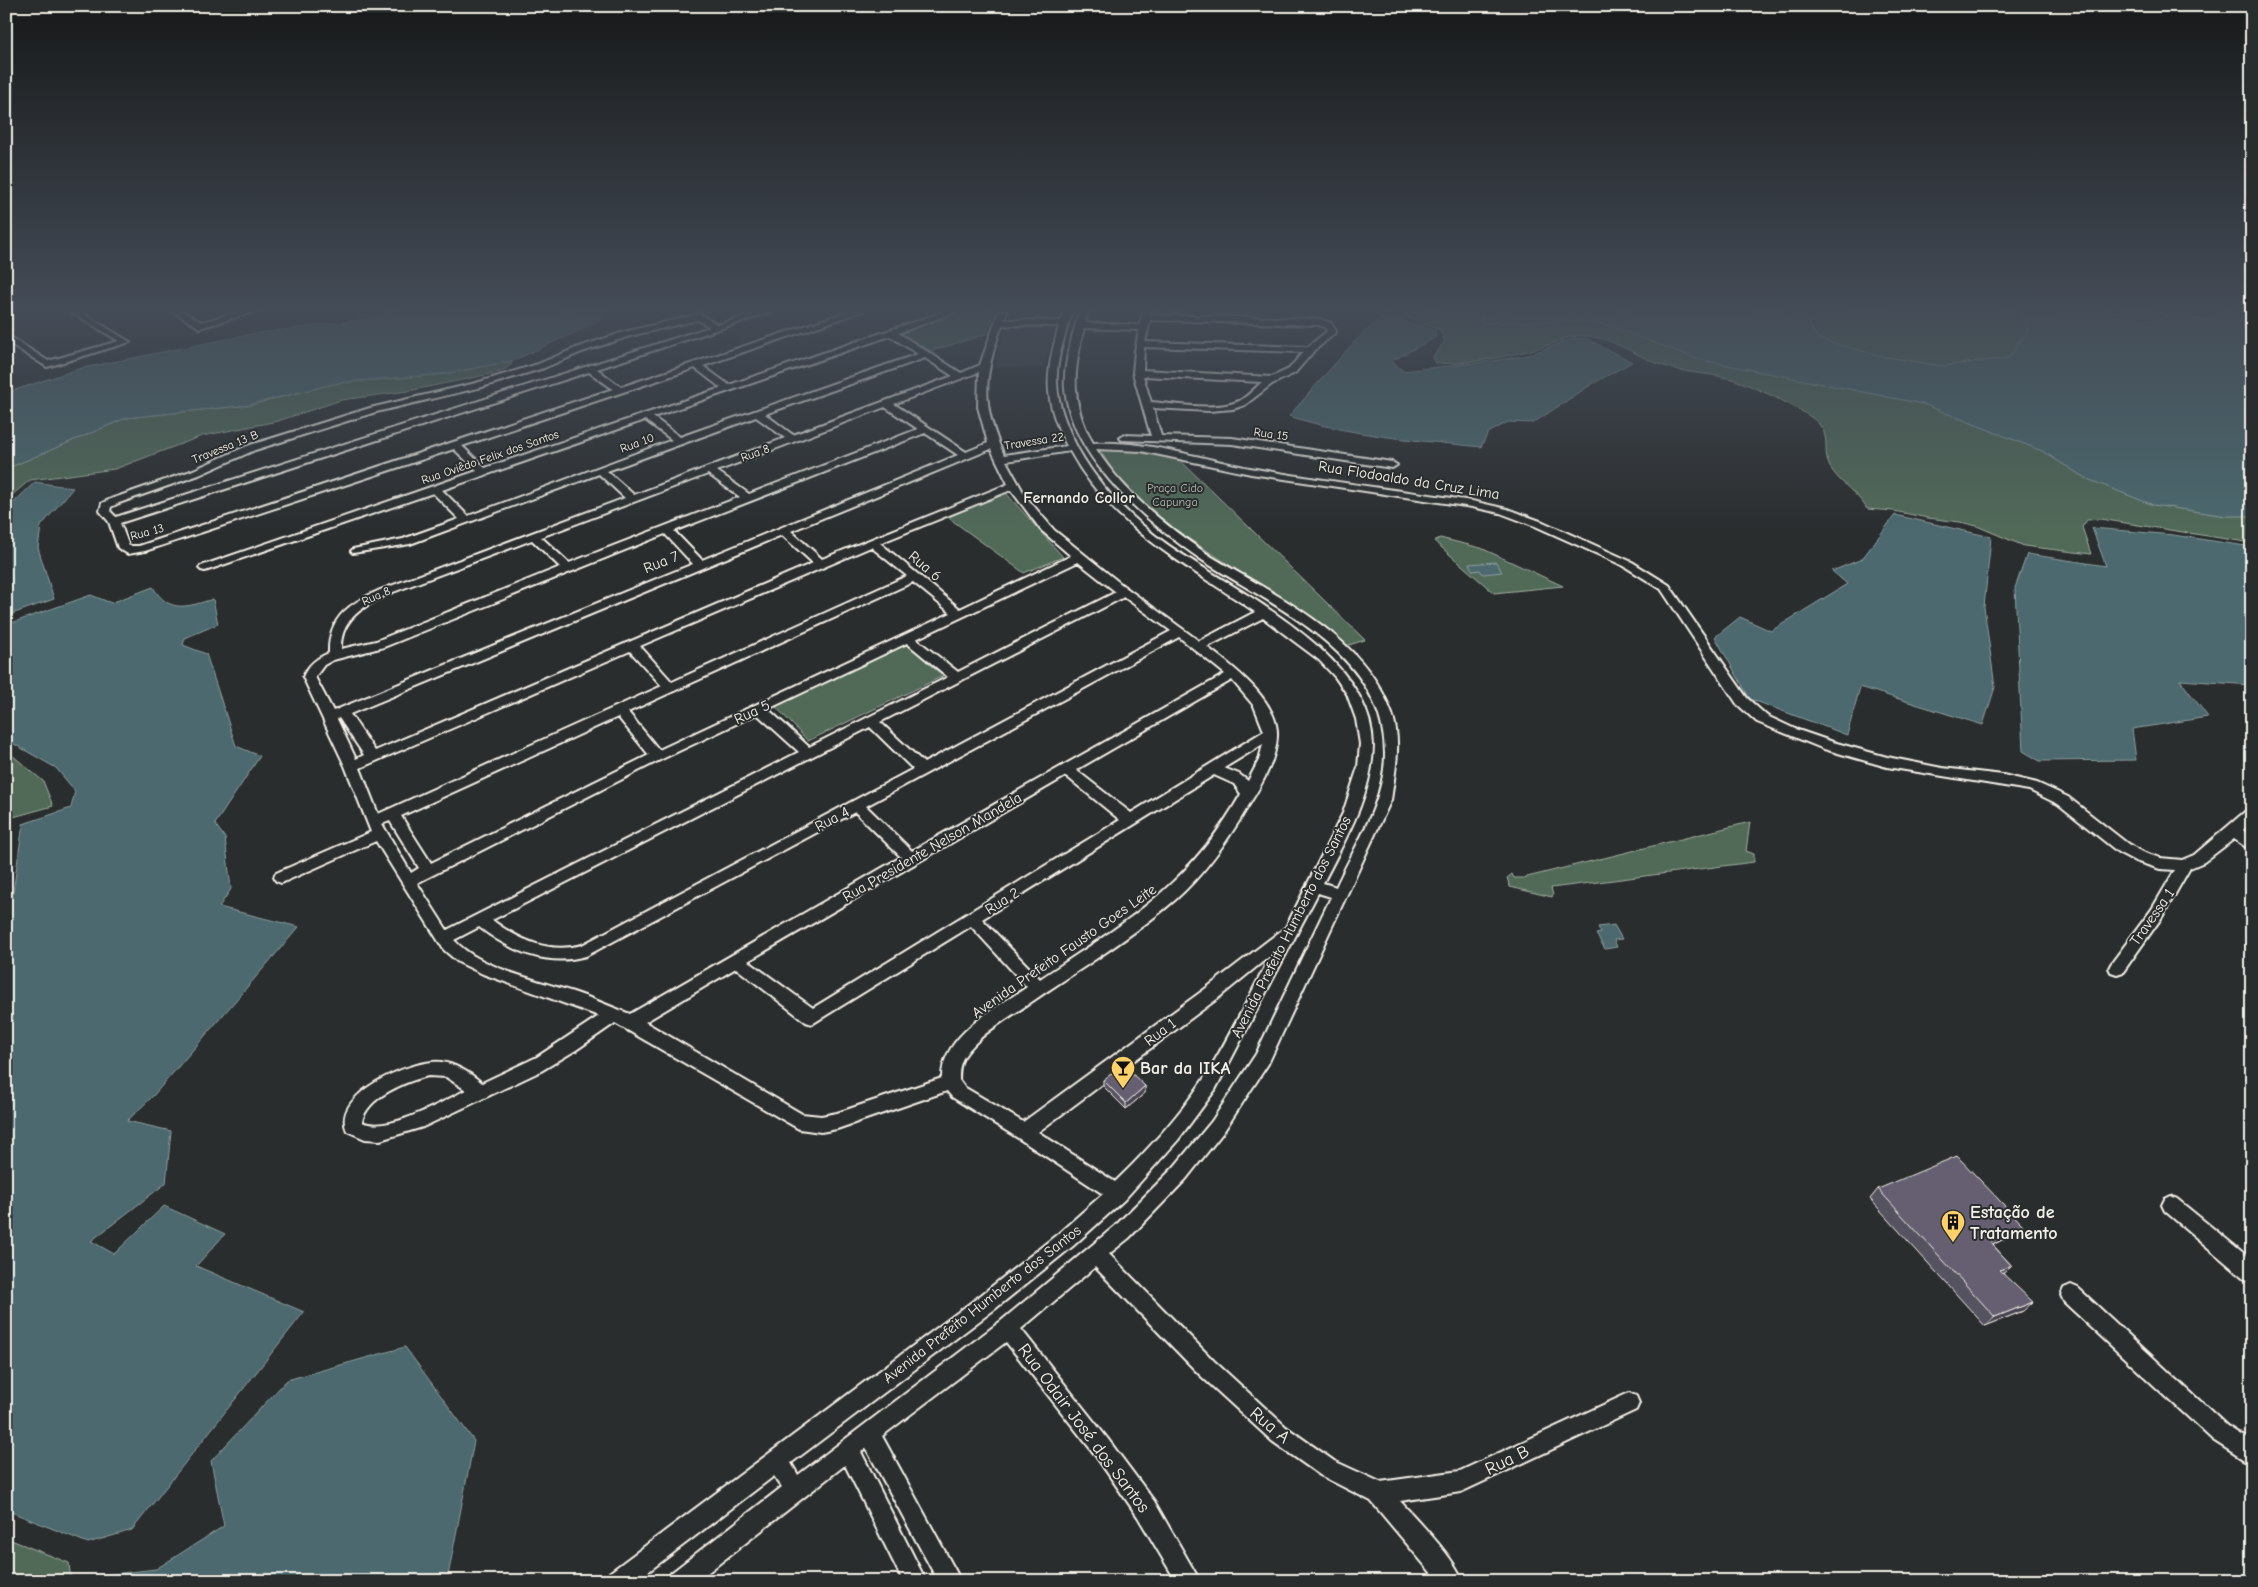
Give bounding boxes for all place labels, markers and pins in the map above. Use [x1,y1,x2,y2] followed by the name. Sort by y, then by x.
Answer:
[1110,1055,1136,1089] bar icon: Bar da lIKA
[1140,1058,1230,1079] place label: Bar da lIKA
[1970,1202,2058,1244] place label: Estação de Tratamento
[1940,1209,1966,1243] building icon: Estação de Tratamento

